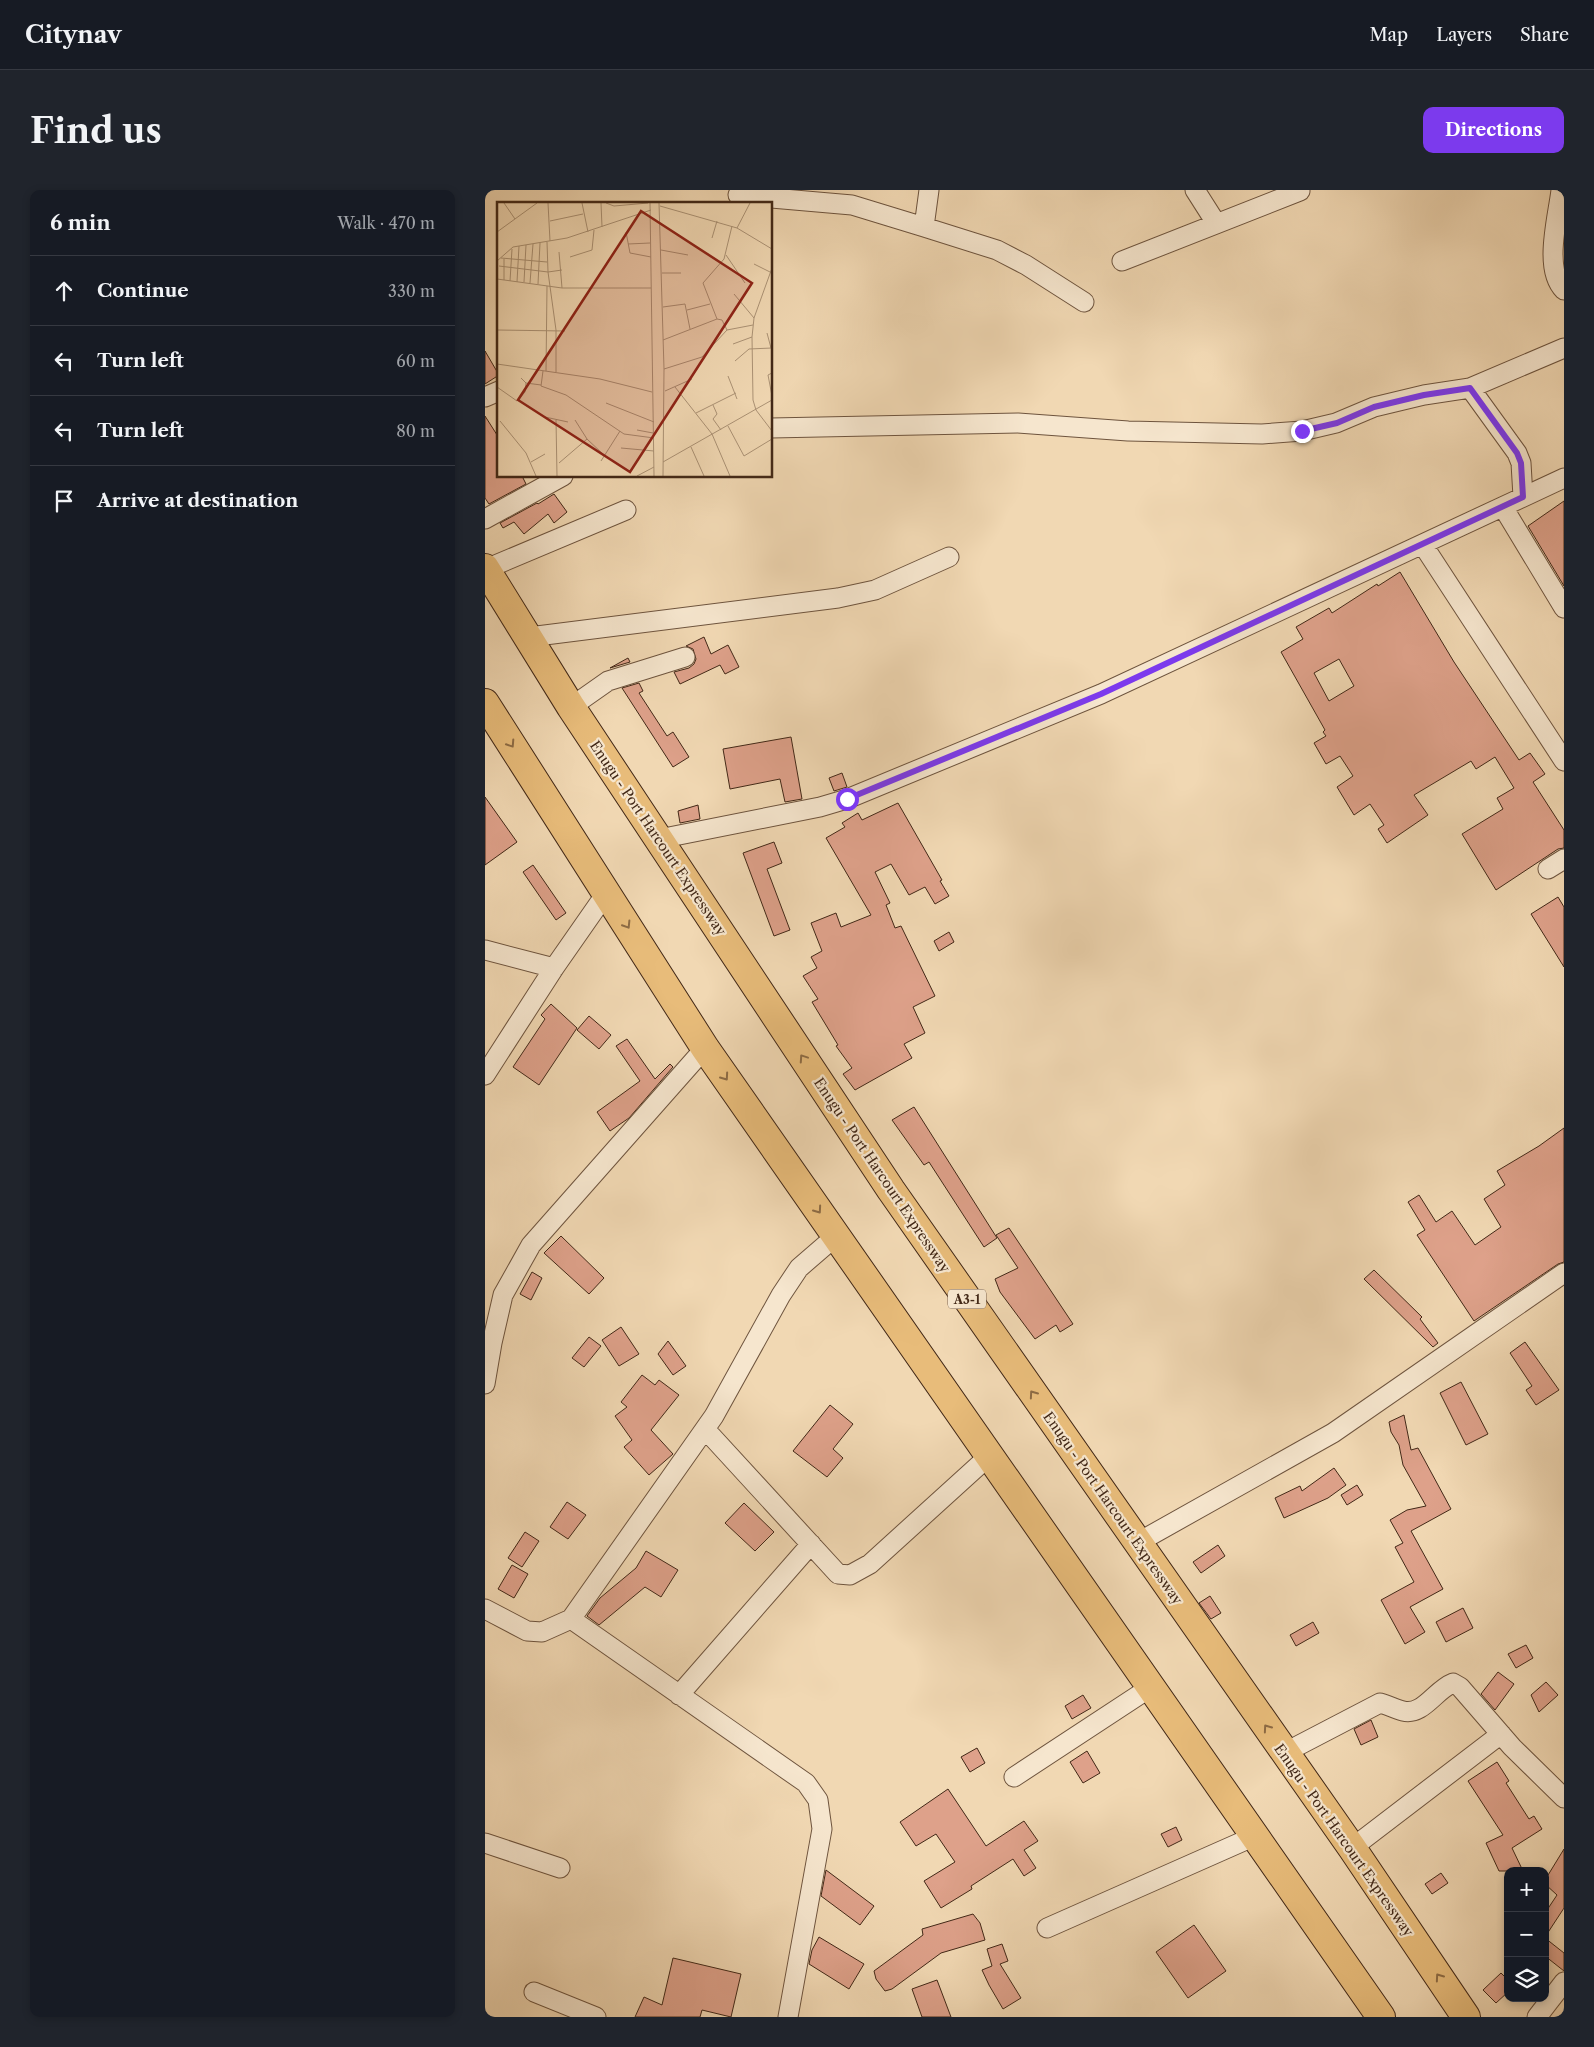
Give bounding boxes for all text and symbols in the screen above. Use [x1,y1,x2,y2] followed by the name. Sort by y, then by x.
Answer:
[25,20,122,49] text: Citynav
[1370,24,1408,46] text: Map
[1436,24,1492,46] text: Layers
[1520,24,1569,46] text: Share
[1423,107,1564,153] button: Directions
[30,109,162,152] text: Find us
[497,202,773,478] inset map
[50,210,111,235] text: 6 min
[337,213,435,233] text: Walk · 470 m
[50,277,78,305] icon: ahead
[97,279,189,302] text: Continue
[388,281,435,301] text: 330 m
[50,347,78,375] icon: left
[97,349,184,372] text: Turn left
[396,351,435,371] text: 60 m
[50,417,78,445] icon: left
[97,419,184,442] text: Turn left
[1291,420,1314,443] route end
[396,421,435,441] text: 80 m
[50,487,78,515] icon: arrive
[97,489,298,512] text: Arrive at destination
[586,737,730,939] street label: Enugu - Port Harcourt Expressway
[505,739,515,748] one-way arrow
[836,788,859,811] route start
[621,920,631,929] one-way arrow
[800,1054,810,1063] one-way arrow
[719,1071,728,1080] one-way arrow
[810,1074,954,1276] street label: Enugu - Port Harcourt Expressway
[812,1204,821,1214] one-way arrow
[948,1290,986,1308] road number: A3-1
[1030,1390,1039,1400] one-way arrow
[1039,1408,1187,1608] street label: Enugu - Port Harcourt Expressway
[1264,1724,1273,1734] one-way arrow
[1270,1740,1418,1940] street label: Enugu - Port Harcourt Expressway
[1504,1867,1549,2002] map controls
[1504,1867,1549,1912] button: +
[1504,1912,1549,1957] button: −
[1504,1957,1549,2002] button: layers
[1436,1973,1445,1983] one-way arrow

